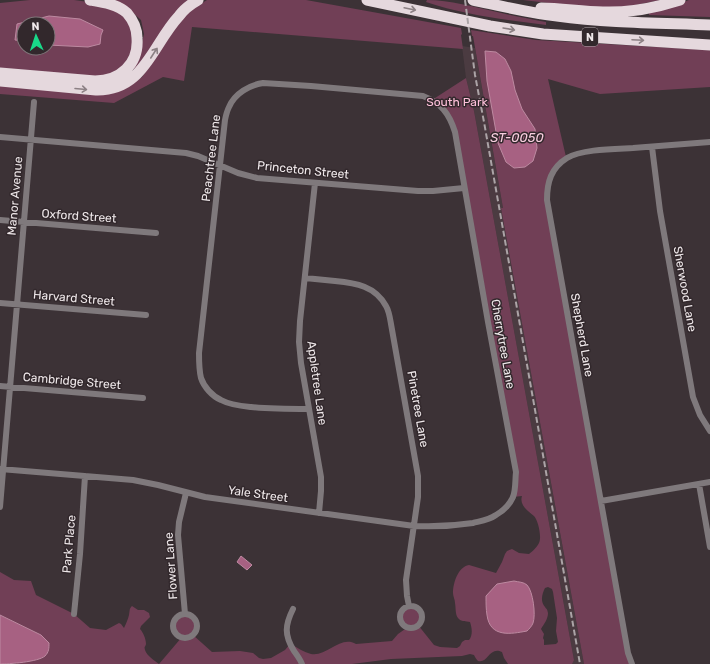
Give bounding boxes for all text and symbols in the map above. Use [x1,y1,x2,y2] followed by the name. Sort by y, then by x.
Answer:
[403,5,416,13] one-way arrow
[16,16,56,56] north arrow
[31,20,40,33] text: N
[502,25,515,33] one-way arrow
[582,28,598,46] road number: N
[631,37,644,44] one-way arrow
[150,47,158,59] one-way arrow
[74,85,87,92] one-way arrow
[426,95,489,109] park label: South Park
[199,113,223,202] street label: Peachtree Lane
[490,130,544,145] water label: ST-0050
[5,156,25,236] street label: Manor Avenue
[256,158,350,182] street label: Princeton Street
[41,206,117,226] street label: Oxford Street
[671,245,699,333] street label: Sherwood Lane
[33,287,116,309] street label: Harvard Street
[568,292,596,378] street label: Shepherd Lane
[488,298,518,390] street label: Cherrytree Lane
[304,340,330,426] street label: Appletree Lane
[22,370,122,392] street label: Cambridge Street
[404,370,432,449] street label: Pinetree Lane
[227,483,289,505] street label: Yale Street
[59,514,79,574] street label: Park Place
[162,532,180,600] street label: Flower Lane

